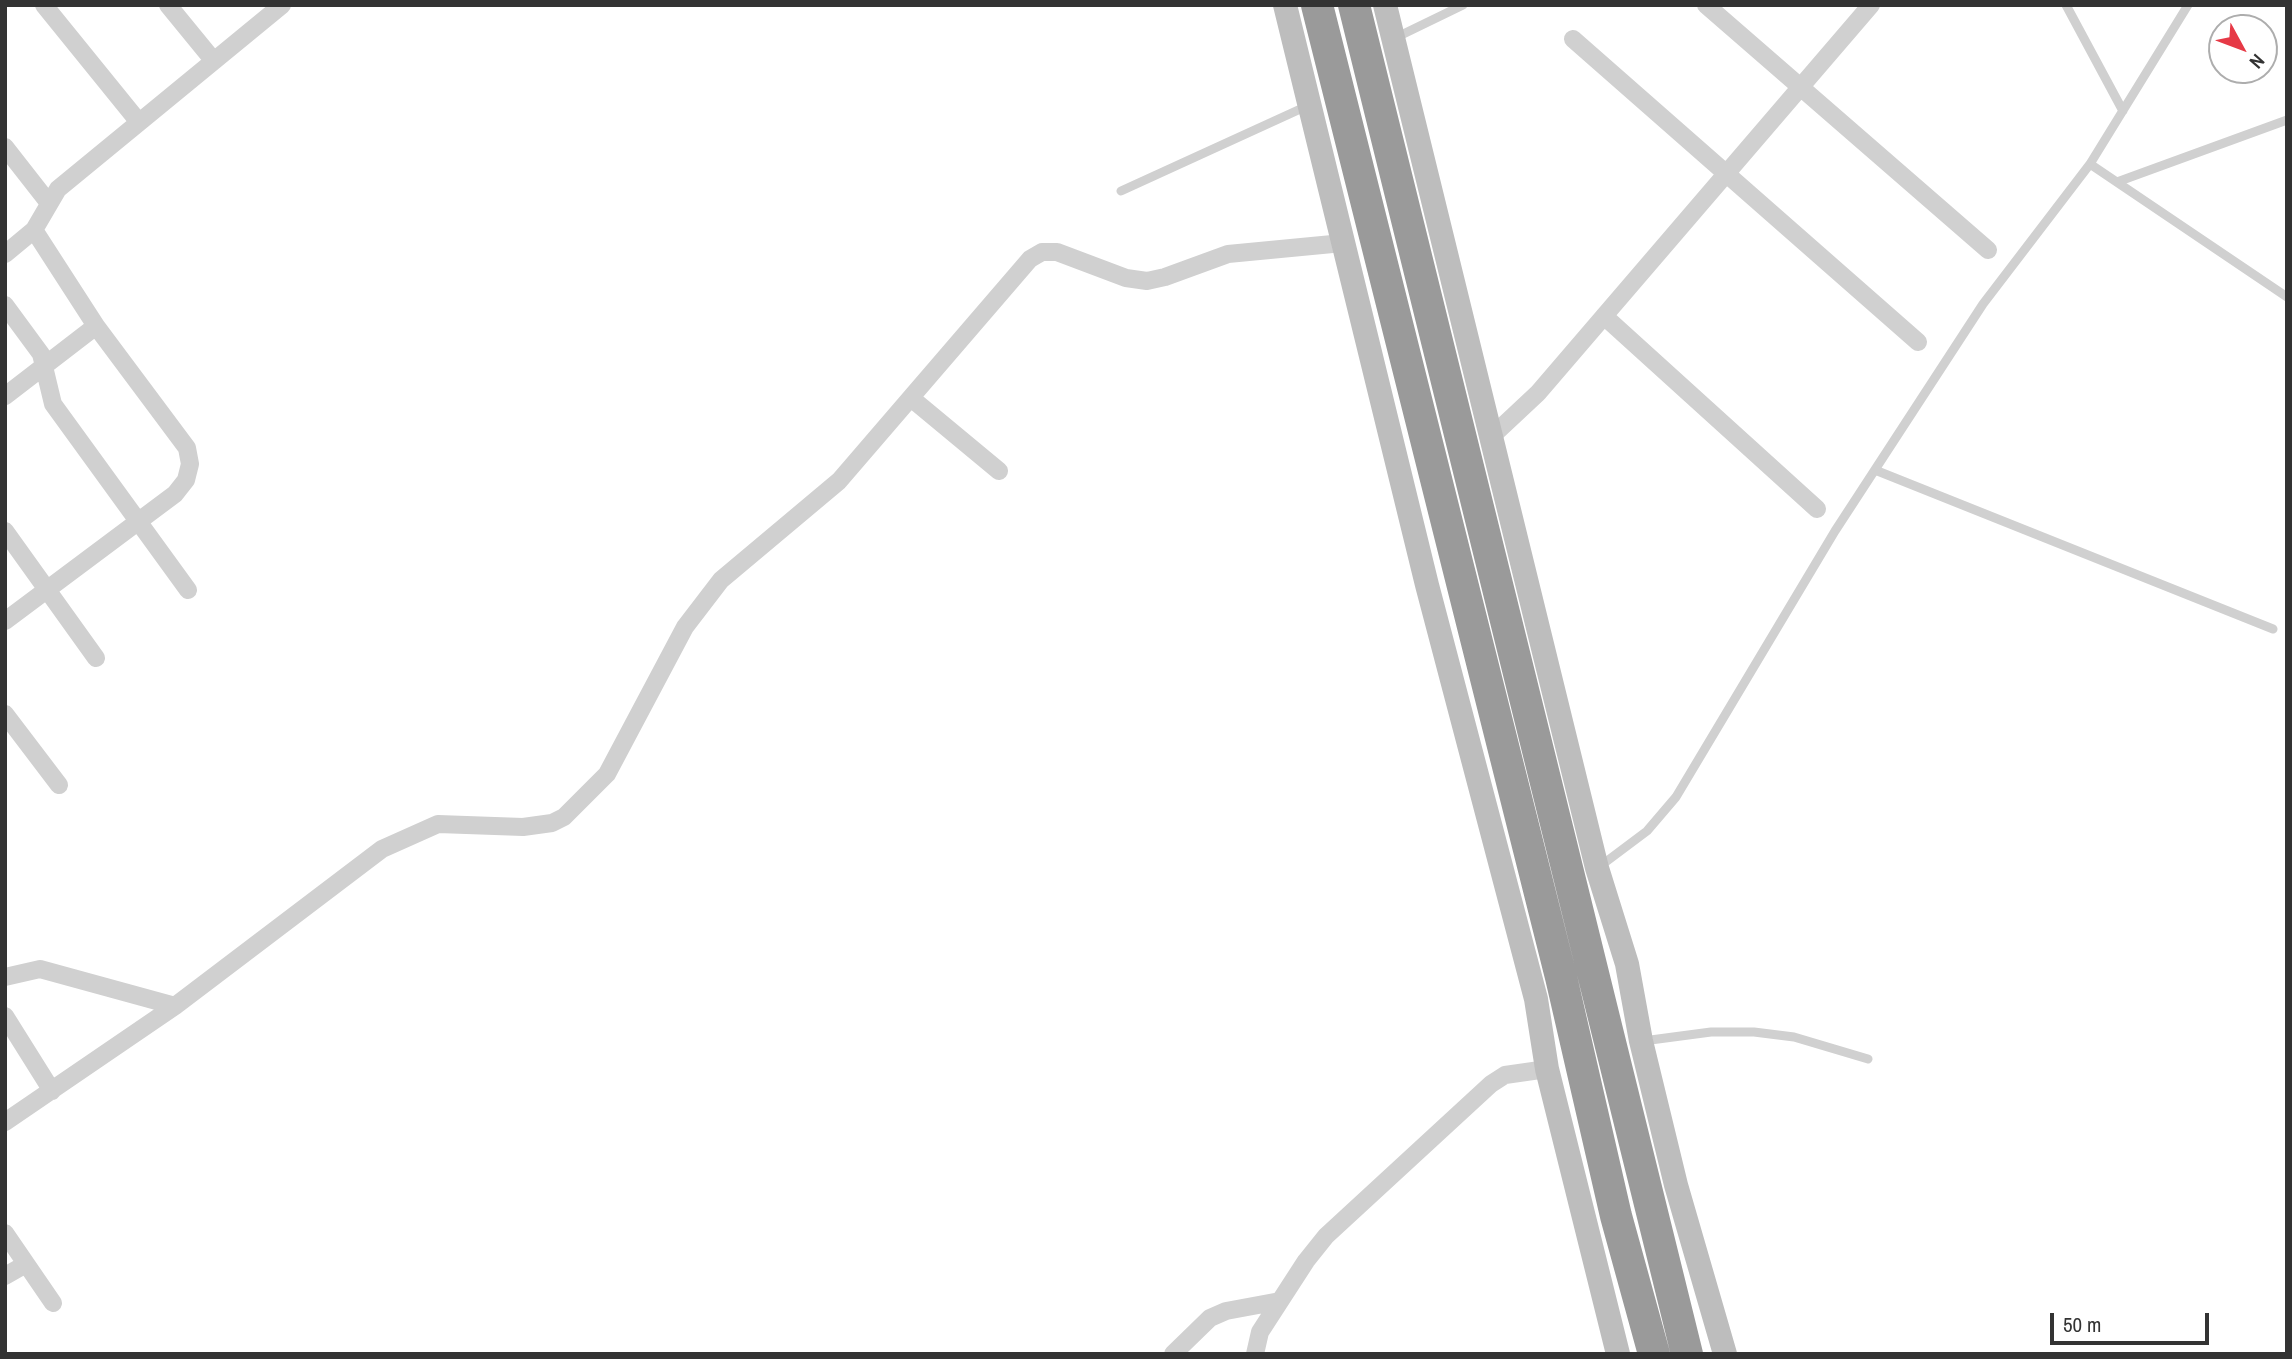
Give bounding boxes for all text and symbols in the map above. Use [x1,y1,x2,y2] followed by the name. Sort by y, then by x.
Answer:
[2208,14,2278,84] north arrow
[2244,49,2271,74] text: N
[2054,1300,2213,1344] scale bar
[2063,1310,2101,1339] text: 50 m

